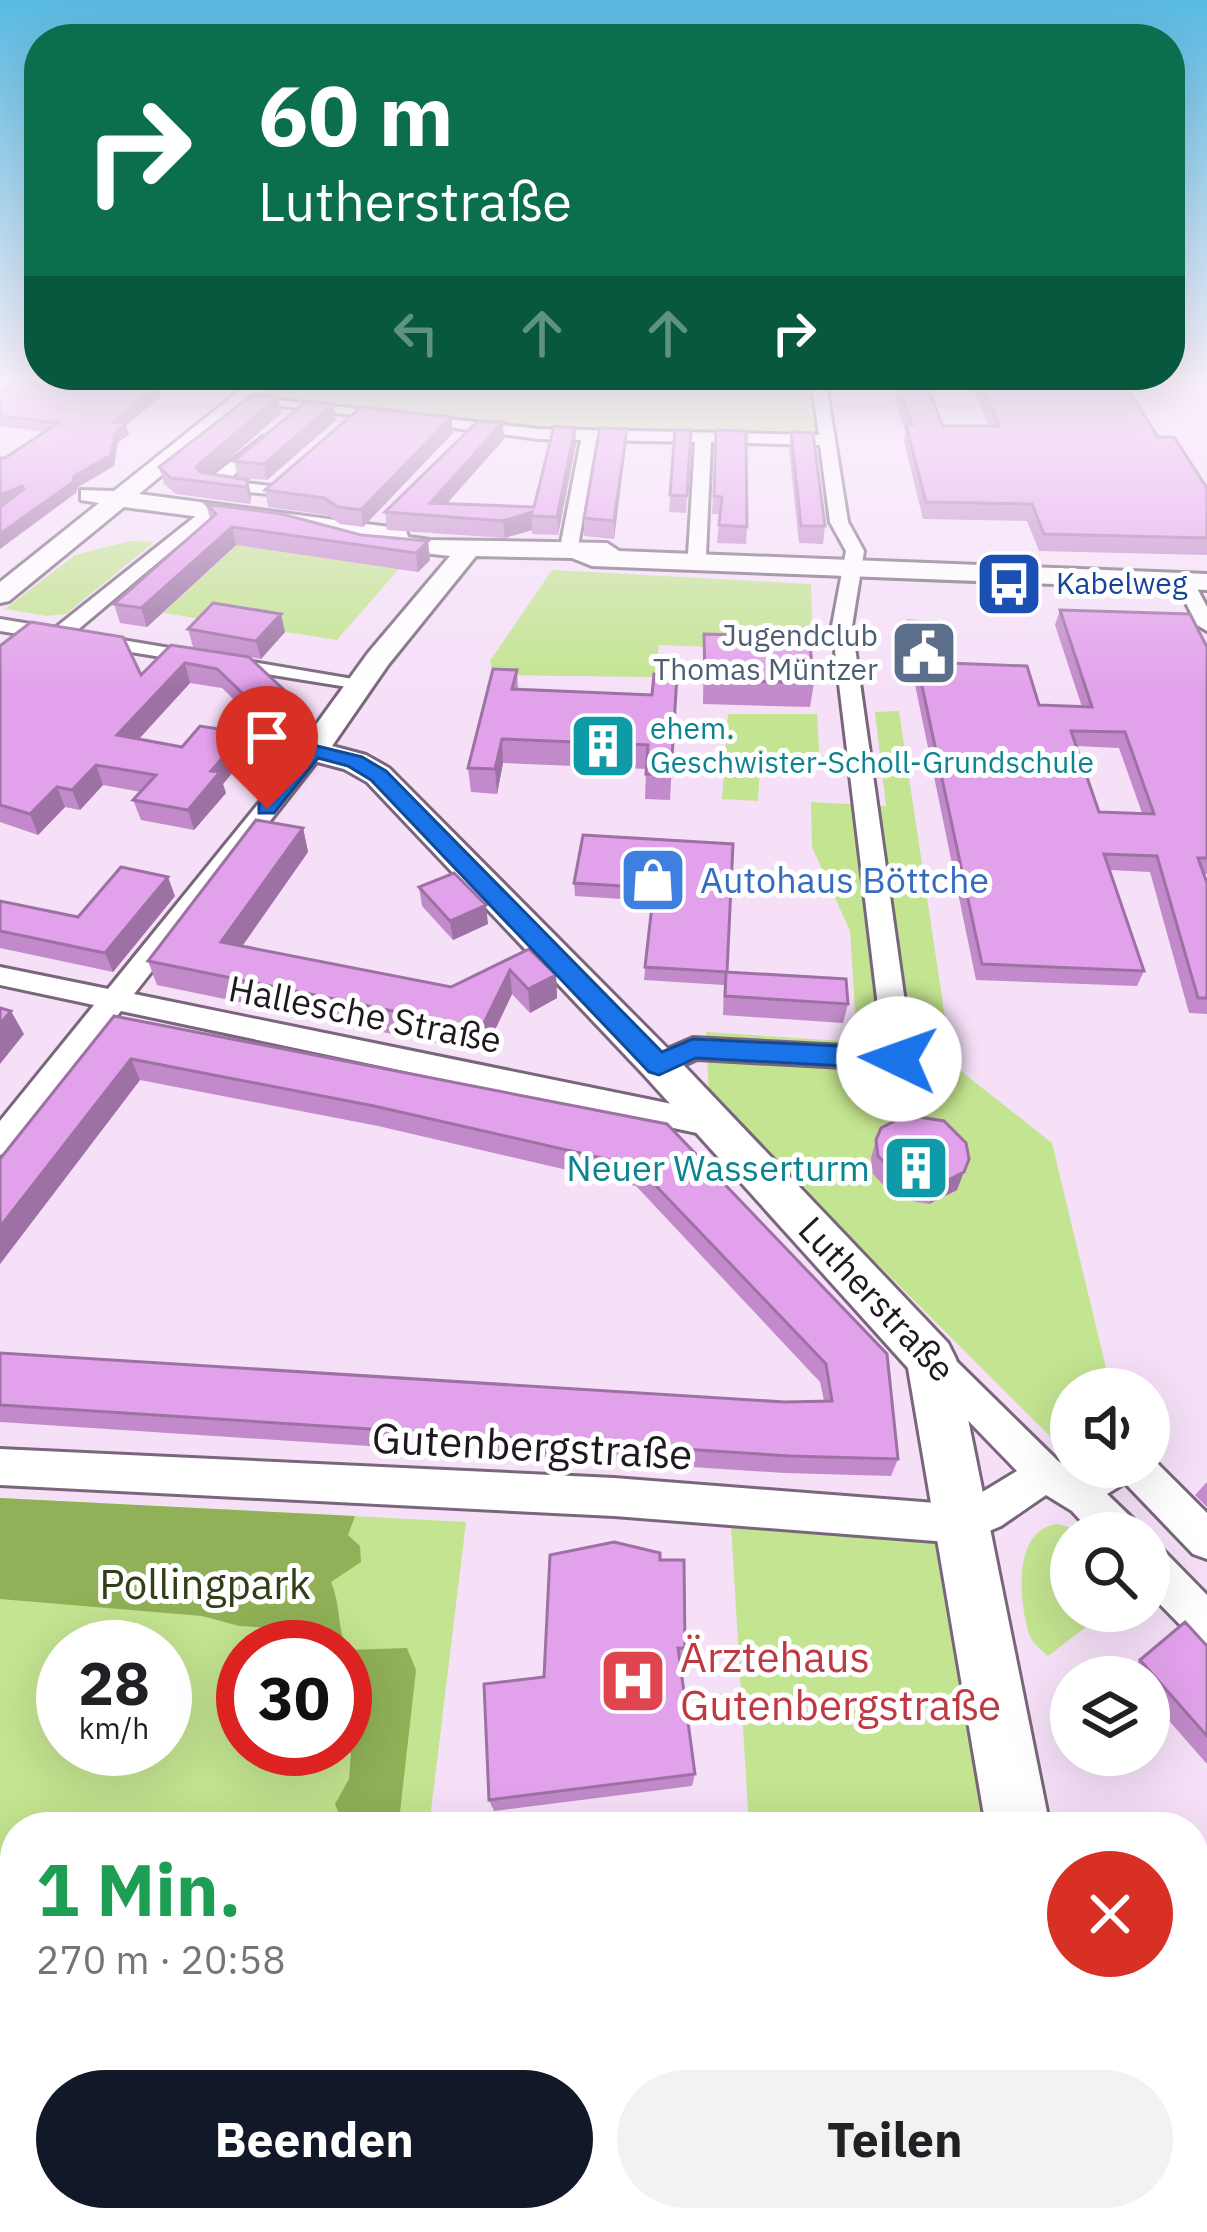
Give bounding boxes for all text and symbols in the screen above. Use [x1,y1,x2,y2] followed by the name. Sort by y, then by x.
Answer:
[258,60,454,169] text: 60 m
[60,72,216,228] icon: right
[258,166,572,236] text: Lutherstraße
[383,300,449,366] icon: left
[509,300,575,366] icon: ahead
[635,300,701,366] icon: ahead
[761,300,827,366] icon: right
[974,549,1044,619] bus stop icon: Kabelweg
[1056,563,1188,602] place label: Kabelweg
[653,615,878,688] place label: Jugendclub Thomas Müntzer
[889,618,959,688] public building icon: Jugendclub Thomas Müntzer
[216,686,318,809] pin
[234,704,300,770] icon: arrive
[650,708,1094,781] place label: ehem. Geschwister-Scholl-Grundschule
[568,711,638,781] building icon: ehem. Geschwister-Scholl-Grundschule
[618,845,688,915] shop icon: Autohaus Böttche
[700,856,989,903] place label: Autohaus Böttche
[225,964,505,1063] street label: Hallesche Straße
[836,996,962,1122] position arrow
[881,1133,951,1203] building icon: Neuer Wasserturm
[566,1144,870,1191] place label: Neuer Wasserturm
[789,1206,966,1391] street label: Lutherstraße
[1050,1368,1170,1776] map controls
[1050,1368,1170,1488] button: sound
[370,1410,694,1481] street label: Gutenbergstraße
[1050,1512,1170,1632] button: search
[99,1556,311,1611] park label: Pollingpark
[216,1620,372,1776] speed limit sign: 30
[680,1629,1001,1732] place label: Ärztehaus Gutenbergstraße
[78,1643,150,1722] text: 28
[598,1646,668,1716] hospital icon: Ärztehaus Gutenbergstraße
[1050,1656,1170,1776] button: layers
[79,1708,149,1747] text: km/h
[36,1842,241,1936] text: 1 Min.
[1047,1851,1173,1977] button: close
[36,1934,286,1985] text: 270 m · 20:58
[36,2070,593,2208] button: Beenden
[617,2070,1173,2208] button: Teilen

